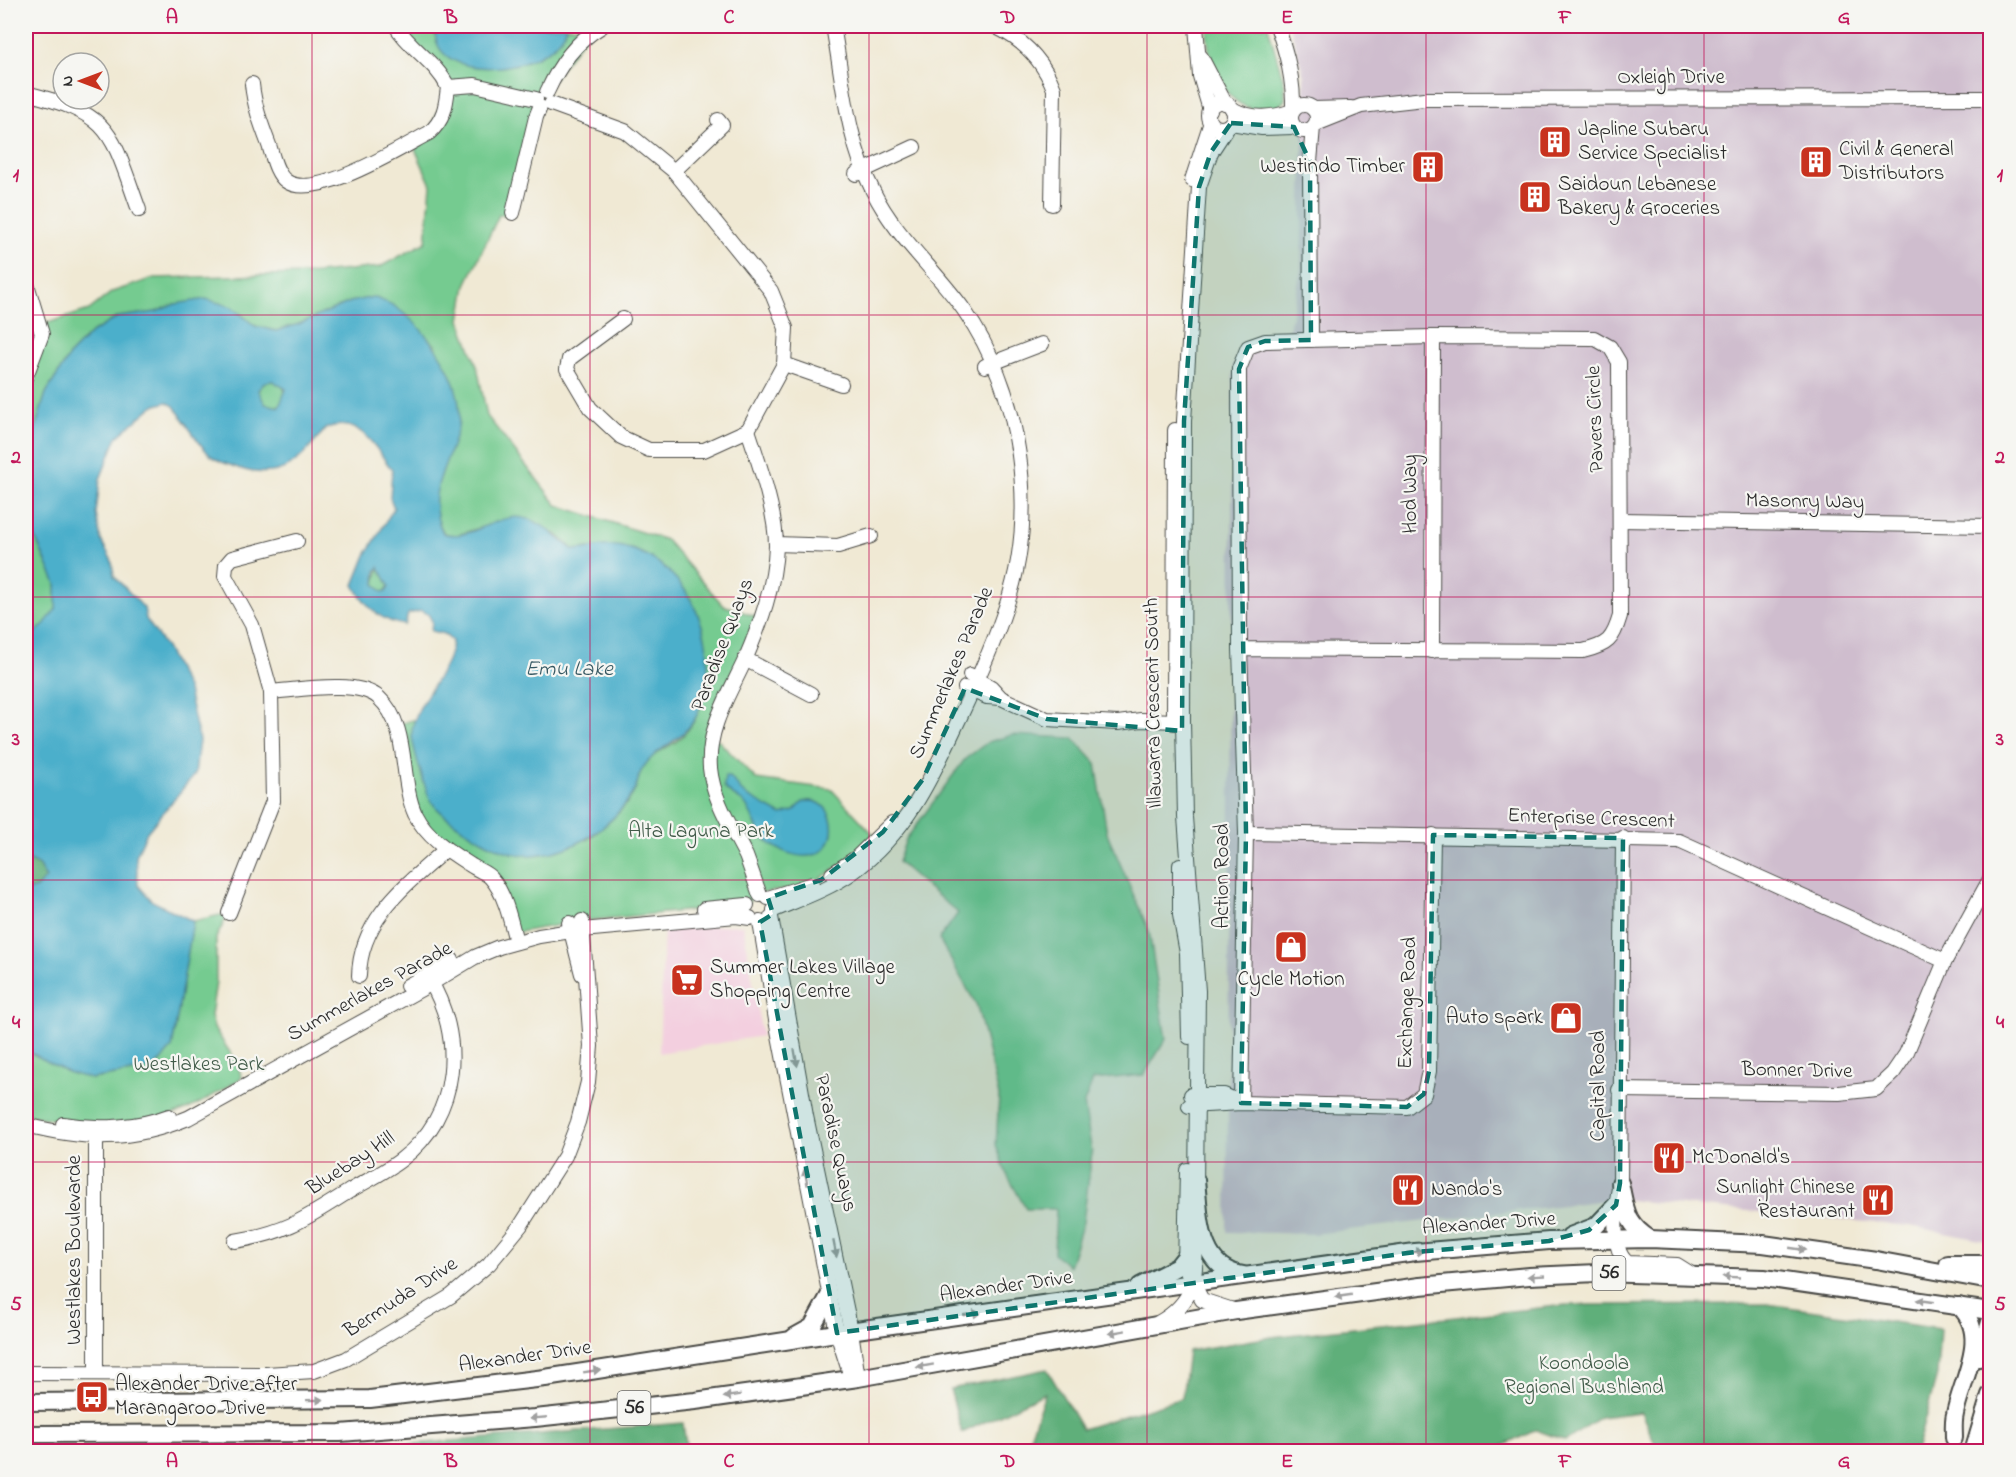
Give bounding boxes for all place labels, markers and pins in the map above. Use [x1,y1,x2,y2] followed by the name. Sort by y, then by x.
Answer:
[1578,115,1727,169] place label: Japline Subaru Service Specialist
[1537,124,1573,160] building icon: Japline Subaru Service Specialist
[1838,135,1954,189] place label: Civil & General Distributors
[1798,144,1834,180] building icon: Civil & General Distributors
[1410,149,1446,185] building icon: Westindo Timber
[1260,152,1405,182] place label: Westindo Timber
[1557,170,1720,226] place label: Saidoun Lebanese Bakery & Groceries
[1517,179,1553,215] building icon: Saidoun Lebanese Bakery & Groceries
[1273,929,1309,965] shop icon: Cycle Motion
[710,953,895,1009] place label: Summer Lakes Village Shopping Centre
[669,962,705,998] supermarket icon: Summer Lakes Village Shopping Centre
[1237,965,1345,997] place label: Cycle Motion
[1548,1000,1584,1036] shop icon: Auto spark
[1446,1003,1544,1033] place label: Auto spark
[1651,1140,1687,1176] restaurant icon: McDonald's
[1692,1143,1790,1173] place label: McDonald's
[1390,1172,1426,1208] restaurant icon: Nando's
[1716,1173,1856,1227] place label: Sunlight Chinese Restaurant
[1431,1175,1502,1205] place label: Nando's
[1860,1182,1896,1218] restaurant icon: Sunlight Chinese Restaurant
[115,1370,298,1426] place label: Alexander Drive after Marangaroo Drive
[74,1379,110,1415] bus stop icon: Alexander Drive after Marangaroo Drive

